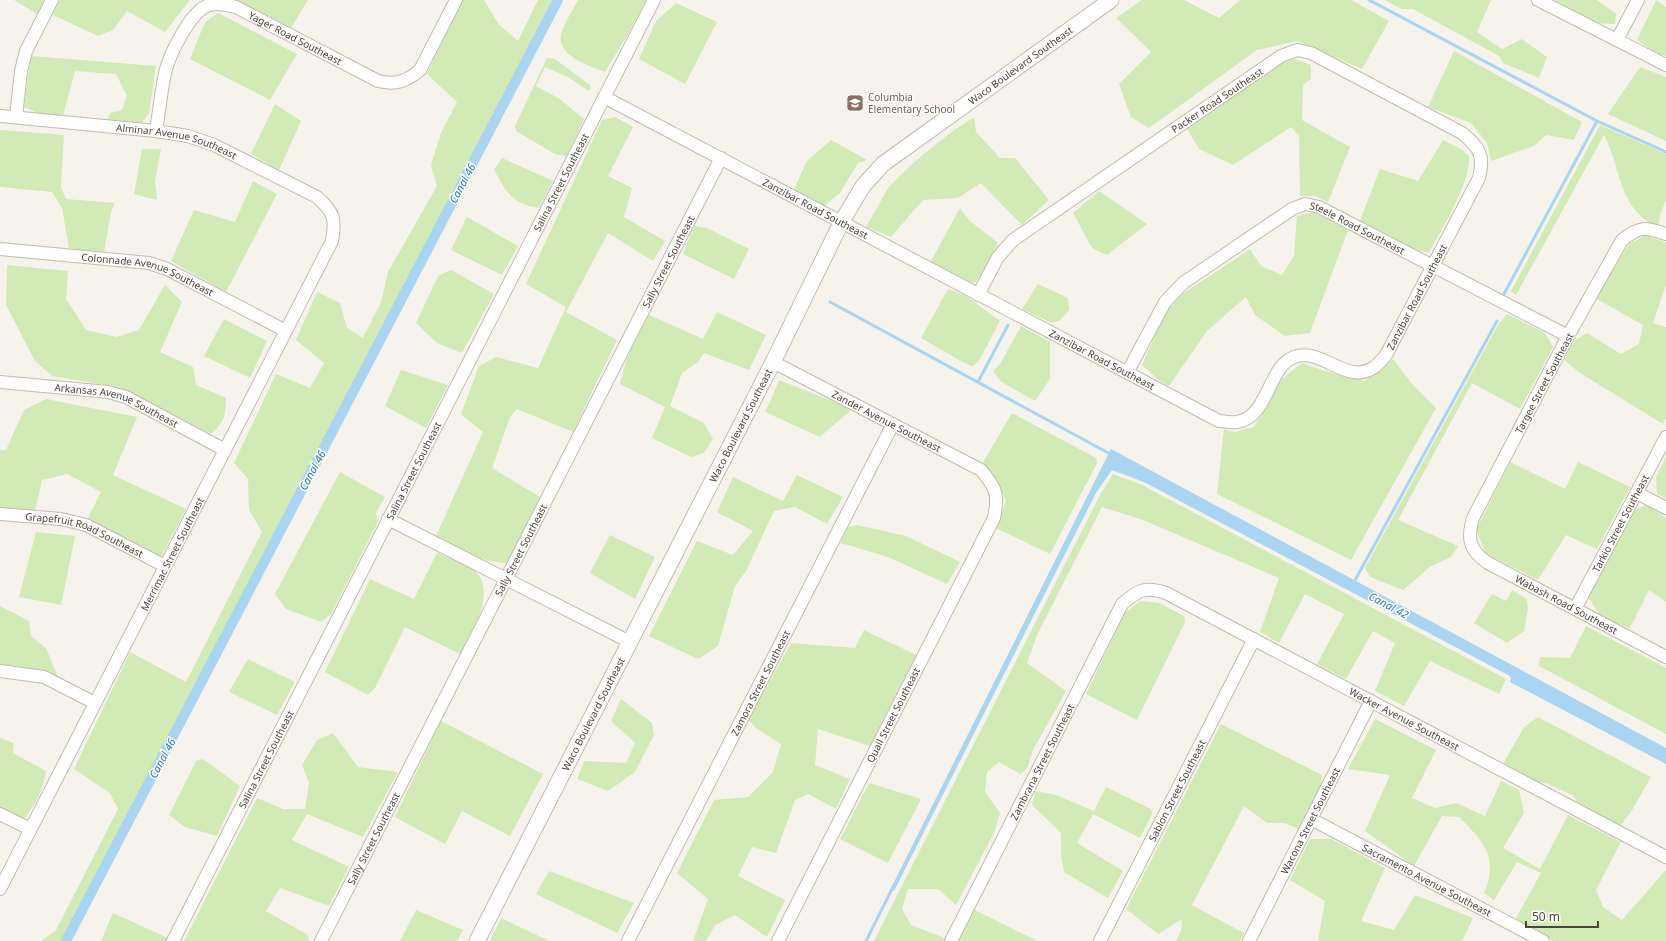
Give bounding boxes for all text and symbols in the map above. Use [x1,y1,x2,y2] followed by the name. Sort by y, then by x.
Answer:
[246,8,345,68] street label: Yager Road Southeast
[965,23,1076,108] street label: Waco Boulevard Southeast
[1168,64,1266,136] street label: Packer Road Southeast
[868,90,955,116] place label: Columbia Elementary School
[845,93,865,113] school or university icon: Columbia Elementary School
[116,120,239,163] street label: Alminar Avenue Southeast
[530,131,592,234] street label: Salina Street Southeast
[445,160,479,206] water label: Canal 46
[760,175,871,242] street label: Zanzibar Road Southeast
[1308,198,1408,258] street label: Steele Road Southeast
[639,213,698,310] street label: Sally Street Southeast
[1383,241,1450,352] street label: Zanzibar Road Southeast
[81,250,216,299] street label: Colonnade Avenue Southeast
[1047,326,1158,393] street label: Zanzibar Road Southeast
[1511,330,1577,436] street label: Targee Street Southeast
[706,366,776,485] street label: Waco Boulevard Southeast
[54,380,181,431] street label: Arkansas Avenue Southeast
[830,387,944,455] street label: Zander Avenue Southeast
[382,419,444,522] street label: Salina Street Southeast
[295,447,329,493] water label: Canal 46
[1589,471,1652,575] street label: Tarkio Street Southeast
[137,495,207,613] street label: Merrimac Street Southeast
[491,501,550,599] street label: Sally Street Southeast
[25,509,146,561] street label: Grapefruit Road Southeast
[1513,572,1621,637] street label: Wabash Road Southeast
[1366,588,1412,622] water label: Canal 42
[727,627,793,738] street label: Zamora Street Southeast
[558,654,628,773] street label: Waco Boulevard Southeast
[863,665,923,765] street label: Quail Street Southeast
[1347,684,1462,754] street label: Wacker Avenue Southeast
[1007,701,1077,822] street label: Zambrana Street Southeast
[235,708,297,811] street label: Salina Street Southeast
[145,735,179,781] water label: Canal 46
[1145,737,1209,844] street label: Sablon Street Southeast
[1277,765,1343,876] street label: Wacona Street Southeast
[344,790,403,887] street label: Sally Street Southeast
[1360,840,1494,920] street label: Sacramento Avenue Southeast
[1526,903,1598,929] scale bar
[1532,908,1560,925] text: 50 m

